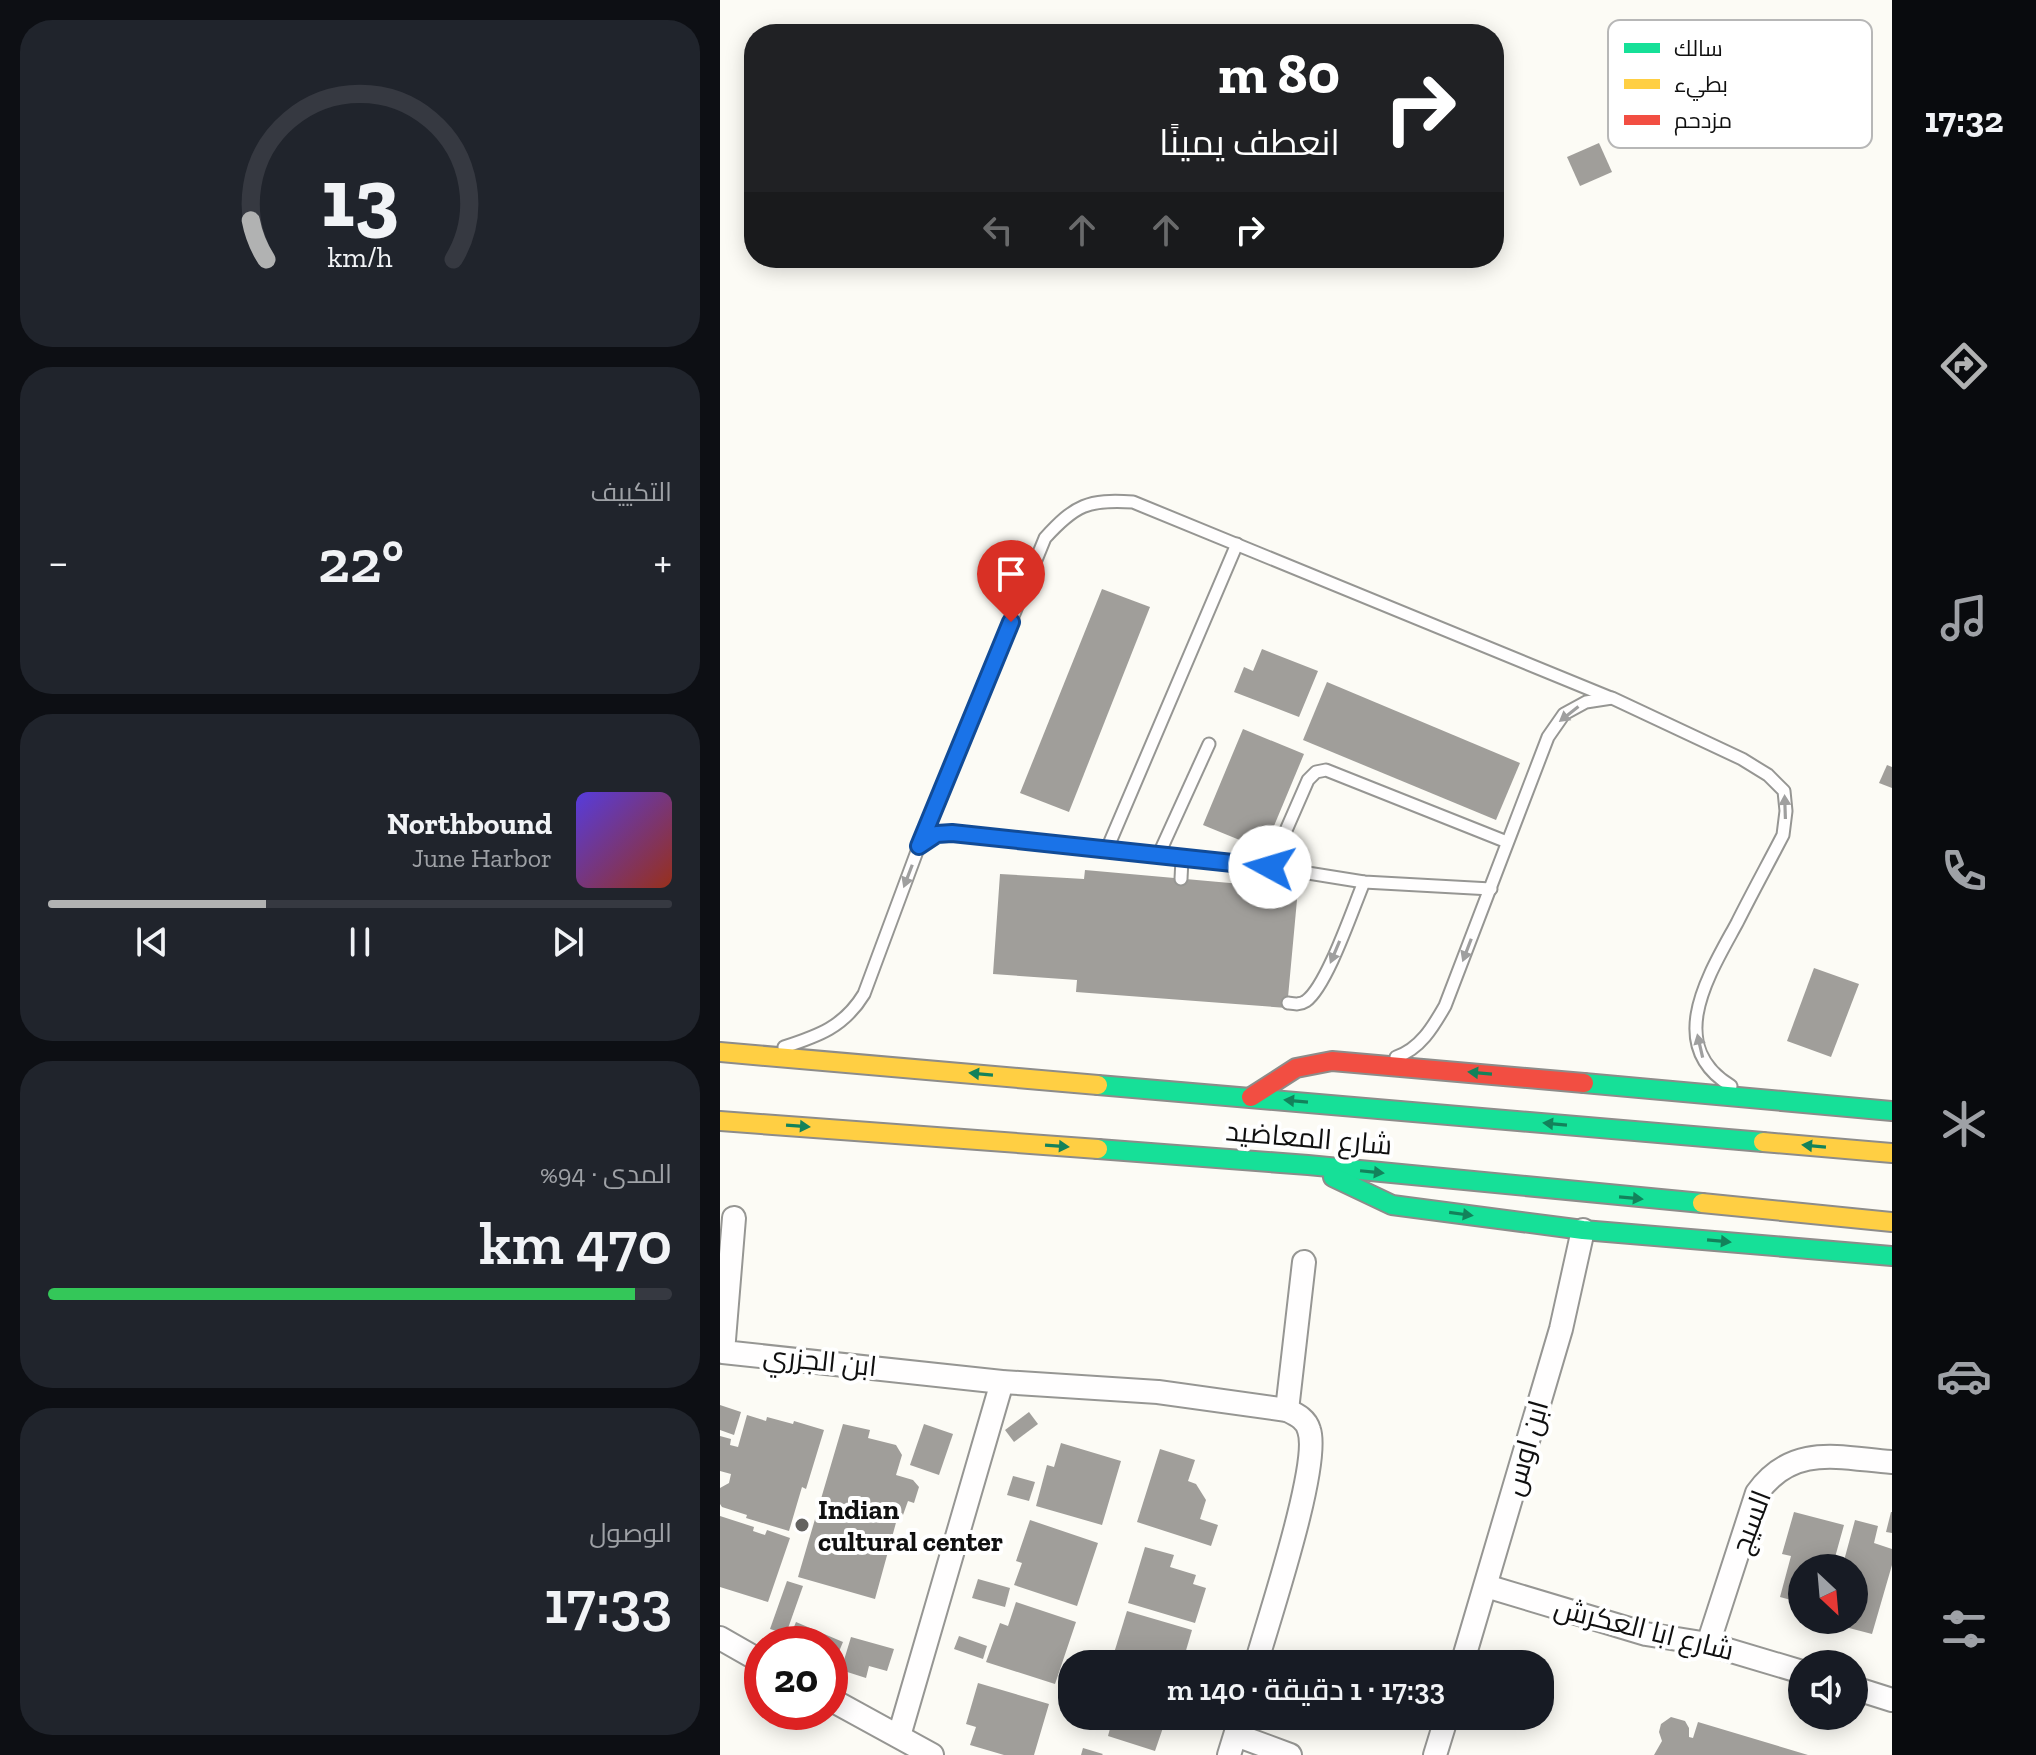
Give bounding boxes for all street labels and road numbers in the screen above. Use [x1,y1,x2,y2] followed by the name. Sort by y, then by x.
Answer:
[1224,1114,1394,1164] street label: شارع المعاضيد
[761,1339,878,1388] street label: ابن الجزري
[1497,1397,1555,1499] street label: ابن اوس
[1724,1486,1780,1559] street label: السيج
[1550,1591,1737,1669] street label: شارع ابا العكرش

